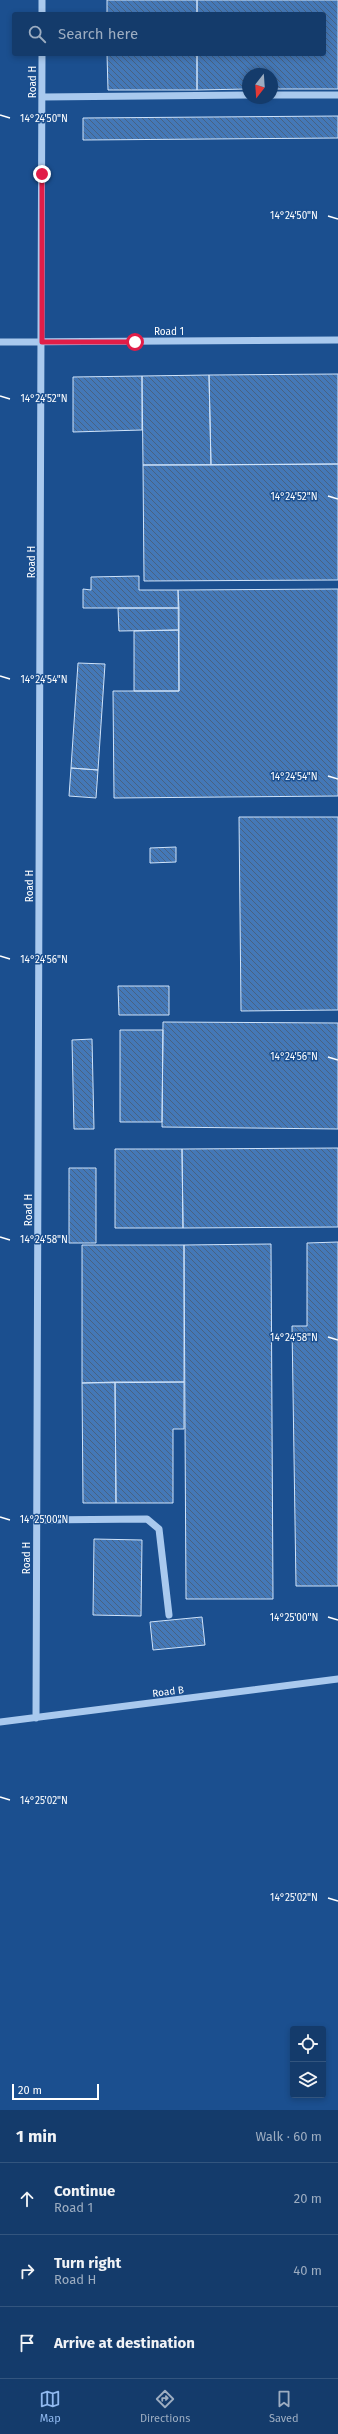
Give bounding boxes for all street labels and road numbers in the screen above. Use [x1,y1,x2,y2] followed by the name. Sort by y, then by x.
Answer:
[27,66,39,98] street label: Road H
[154,326,184,338] street label: Road 1
[26,546,38,578] street label: Road H
[24,870,36,902] street label: Road H
[23,1194,35,1226] street label: Road H
[21,1542,33,1574] street label: Road H
[152,1684,185,1700] street label: Road B

